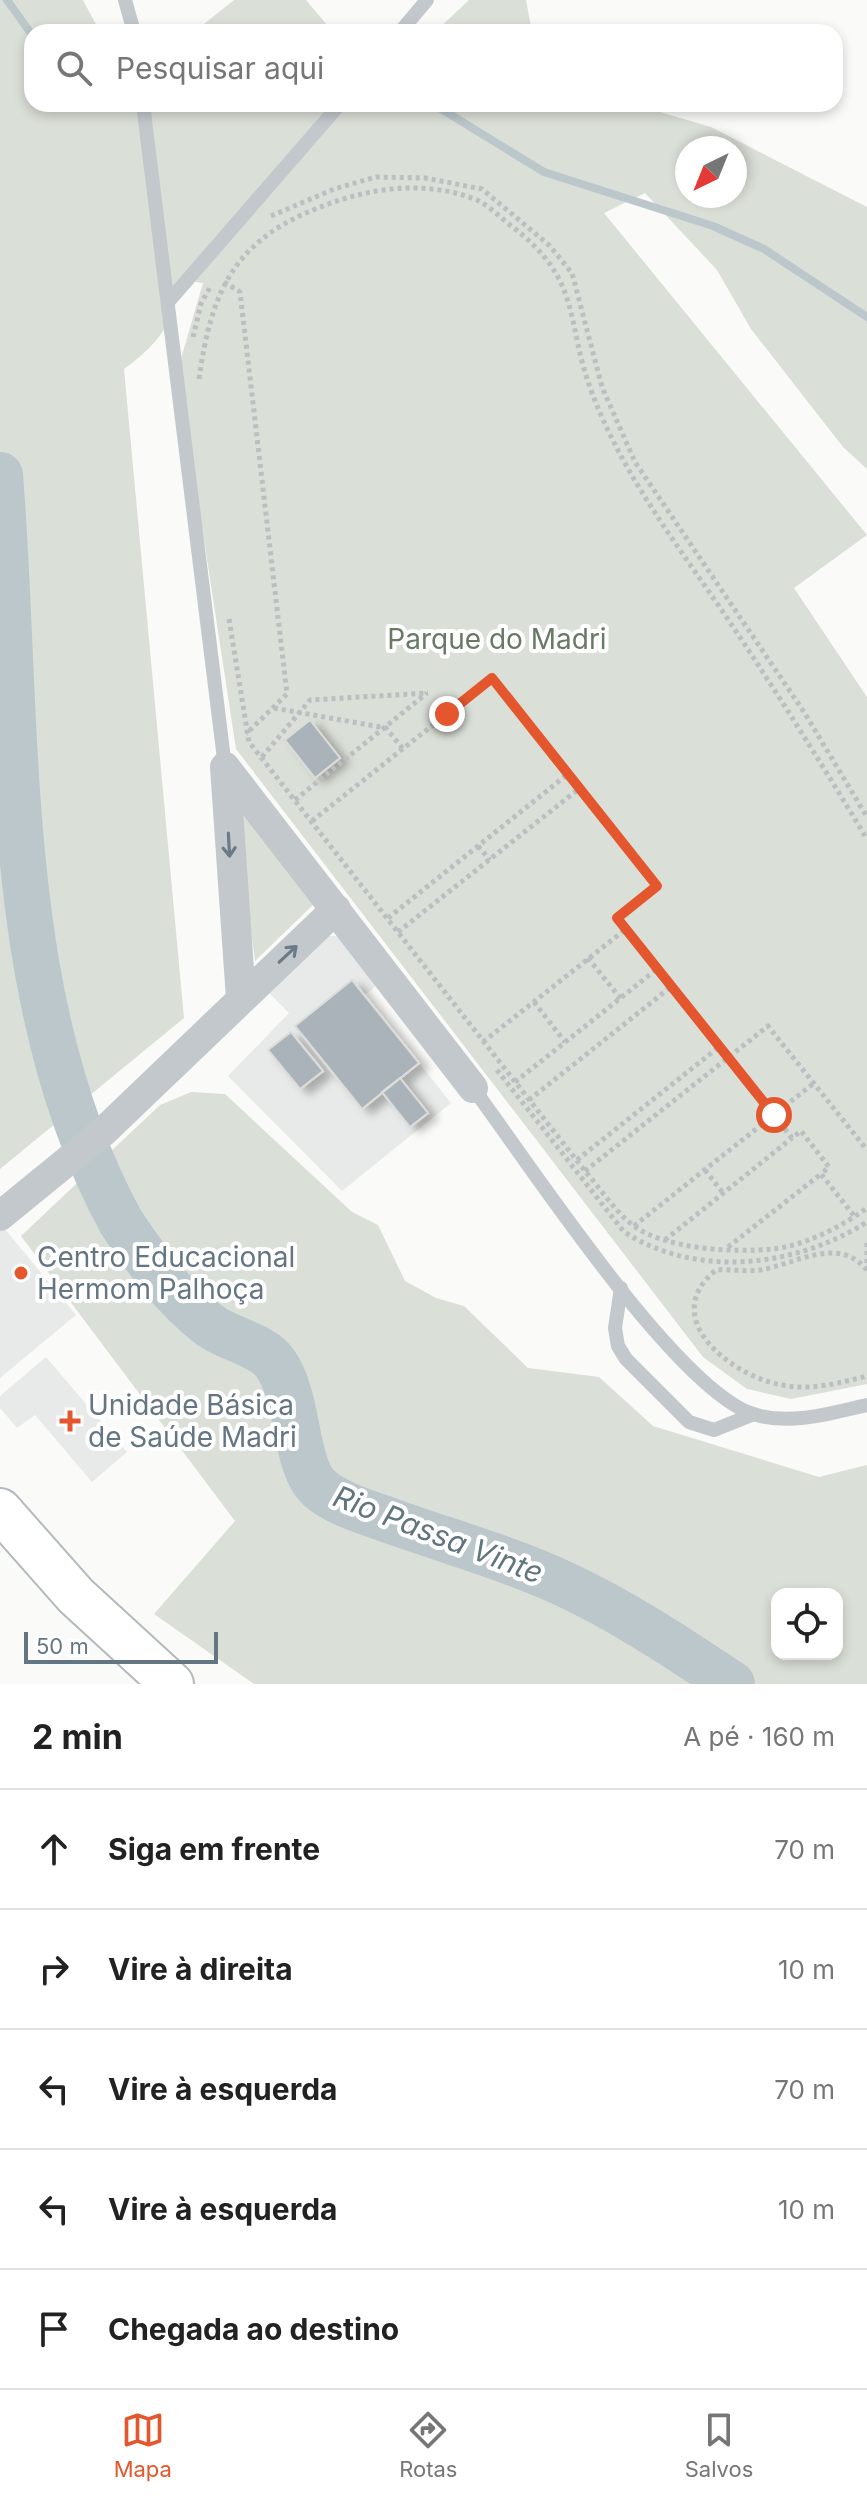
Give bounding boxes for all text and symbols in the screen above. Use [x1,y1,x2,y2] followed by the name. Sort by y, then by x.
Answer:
[24,24,843,112] search box
[52,46,96,90] icon: search
[116,50,324,86] text: Pesquisar aqui
[675,136,747,208] north arrow
[387,622,607,656] park label: Parque do Madri
[429,696,465,732] route end
[222,831,237,858] one-way arrow
[278,945,297,964] one-way arrow
[756,1097,792,1133] route start
[37,1240,295,1306] place label: Centro Educacional Hermom Palhoça
[12,1264,30,1282] marker: Centro Educacional Hermom Palhoça
[88,1388,297,1454] place label: Unidade Básica de Saúde Madri
[59,1410,81,1432] marker: Unidade Básica de Saúde Madri
[329,1478,548,1591] water label: Rio Passa Vinte
[771,1588,843,1660] map controls
[771,1588,843,1660] button: locate
[24,1628,218,1664] scale bar
[36,1633,89,1659] text: 50 m
[32,1716,123,1757] text: 2 min
[683,1721,835,1752] text: A pé · 160 m
[32,1827,76,1871] icon: ahead
[108,1831,320,1867] text: Siga em frente
[774,1834,835,1865] text: 70 m
[32,1947,76,1991] icon: right
[108,1951,293,1987] text: Vire à direita
[778,1954,835,1985] text: 10 m
[32,2067,76,2111] icon: left
[108,2071,337,2107] text: Vire à esquerda
[774,2074,835,2105] text: 70 m
[32,2187,76,2231] icon: left
[108,2191,337,2227] text: Vire à esquerda
[778,2194,835,2225] text: 10 m
[32,2307,76,2351] icon: arrive
[108,2311,399,2347] text: Chegada ao destino
[114,2408,172,2482] tab: Mapa
[399,2408,457,2482] tab: Rotas
[685,2408,753,2482] tab: Salvos

